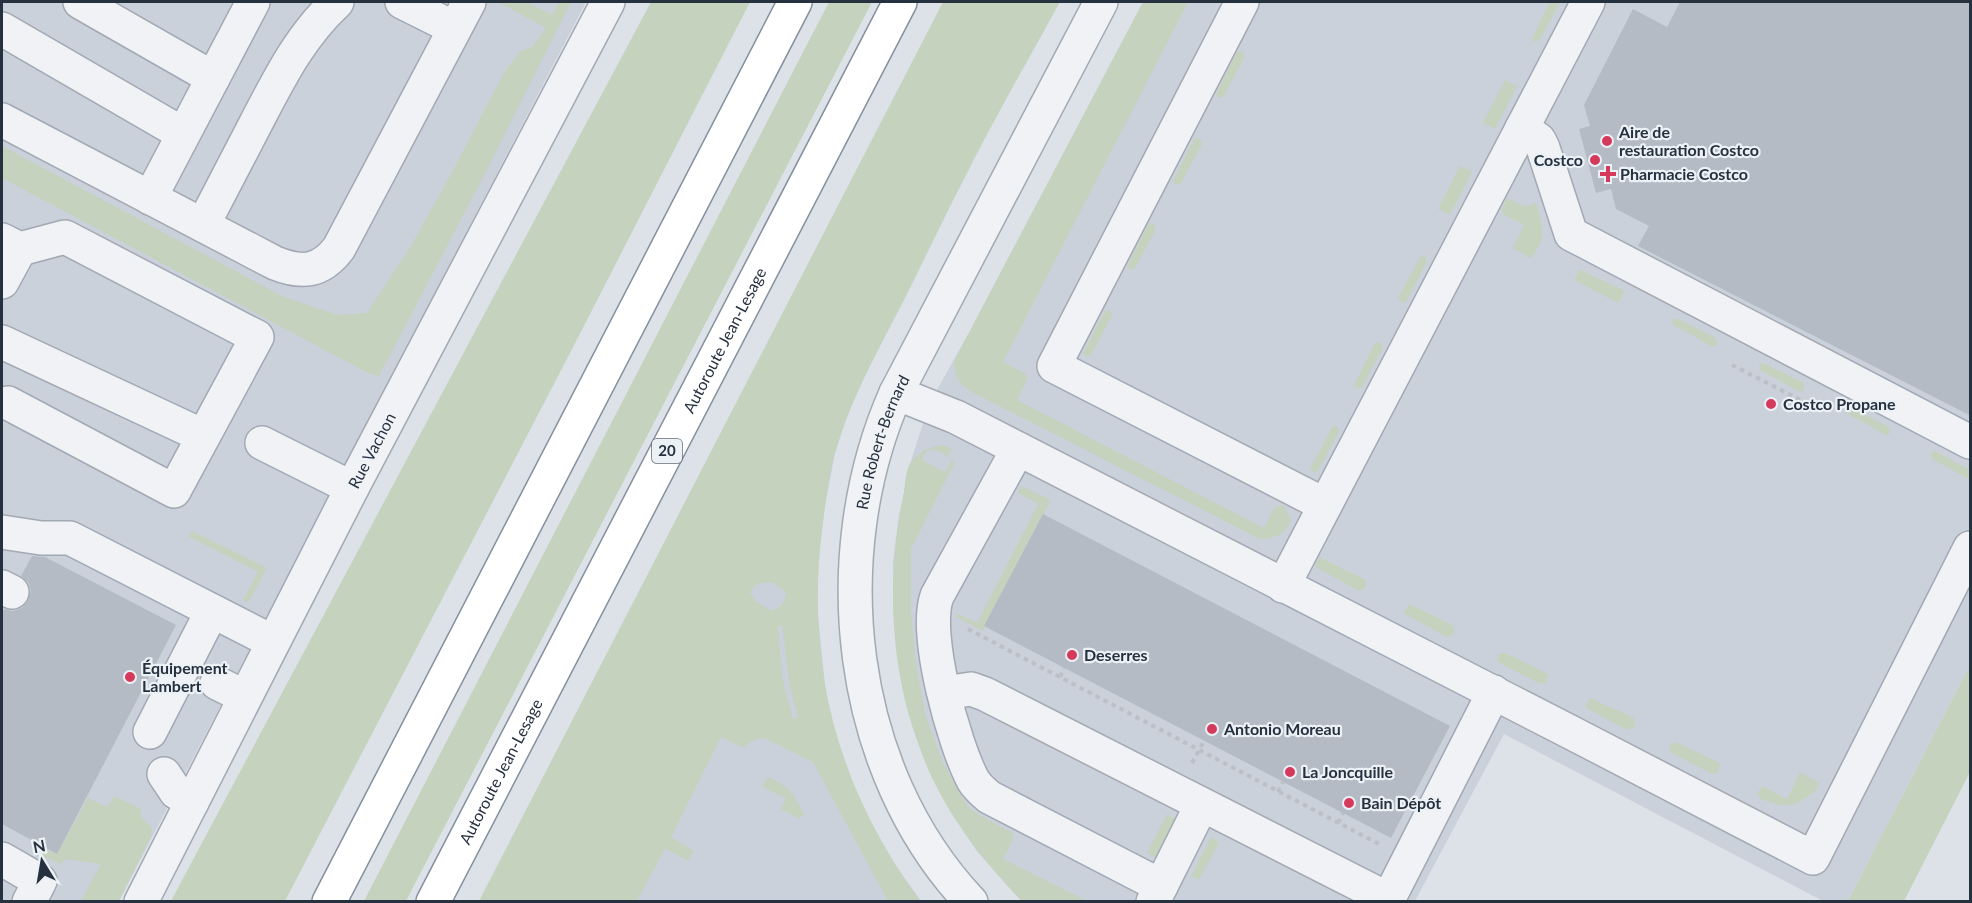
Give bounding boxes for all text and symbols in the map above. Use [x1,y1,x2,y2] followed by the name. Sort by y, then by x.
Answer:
[1618,122,1759,159] place label: Aire de restauration Costco
[1600,134,1614,148] marker: Aire de restauration Costco
[1534,150,1583,169] place label: Costco
[1588,153,1602,167] marker: Costco
[1620,164,1748,183] place label: Pharmacie Costco
[1601,167,1615,181] marker: Pharmacie Costco
[679,264,770,416] street label: Autoroute Jean-Lesage
[852,372,913,511] street label: Rue Robert-Bernard
[1783,394,1896,413] place label: Costco Propane
[1764,397,1778,411] marker: Costco Propane
[344,409,399,491] street label: Rue Vachon
[652,439,682,463] road number: 20
[1084,645,1147,664] place label: Deserres
[1065,648,1079,662] marker: Deserres
[142,658,228,695] place label: Équipement Lambert
[123,670,137,684] marker: Équipement Lambert
[455,695,546,847] street label: Autoroute Jean-Lesage
[1223,719,1341,738] place label: Antonio Moreau
[1205,722,1219,736] marker: Antonio Moreau
[1302,762,1393,781] place label: La Joncquille
[1283,765,1297,779] marker: La Joncquille
[1361,793,1441,812] place label: Bain Dépôt
[1342,796,1356,810] marker: Bain Dépôt
[12,831,72,891] north arrow
[31,835,47,856] text: N

